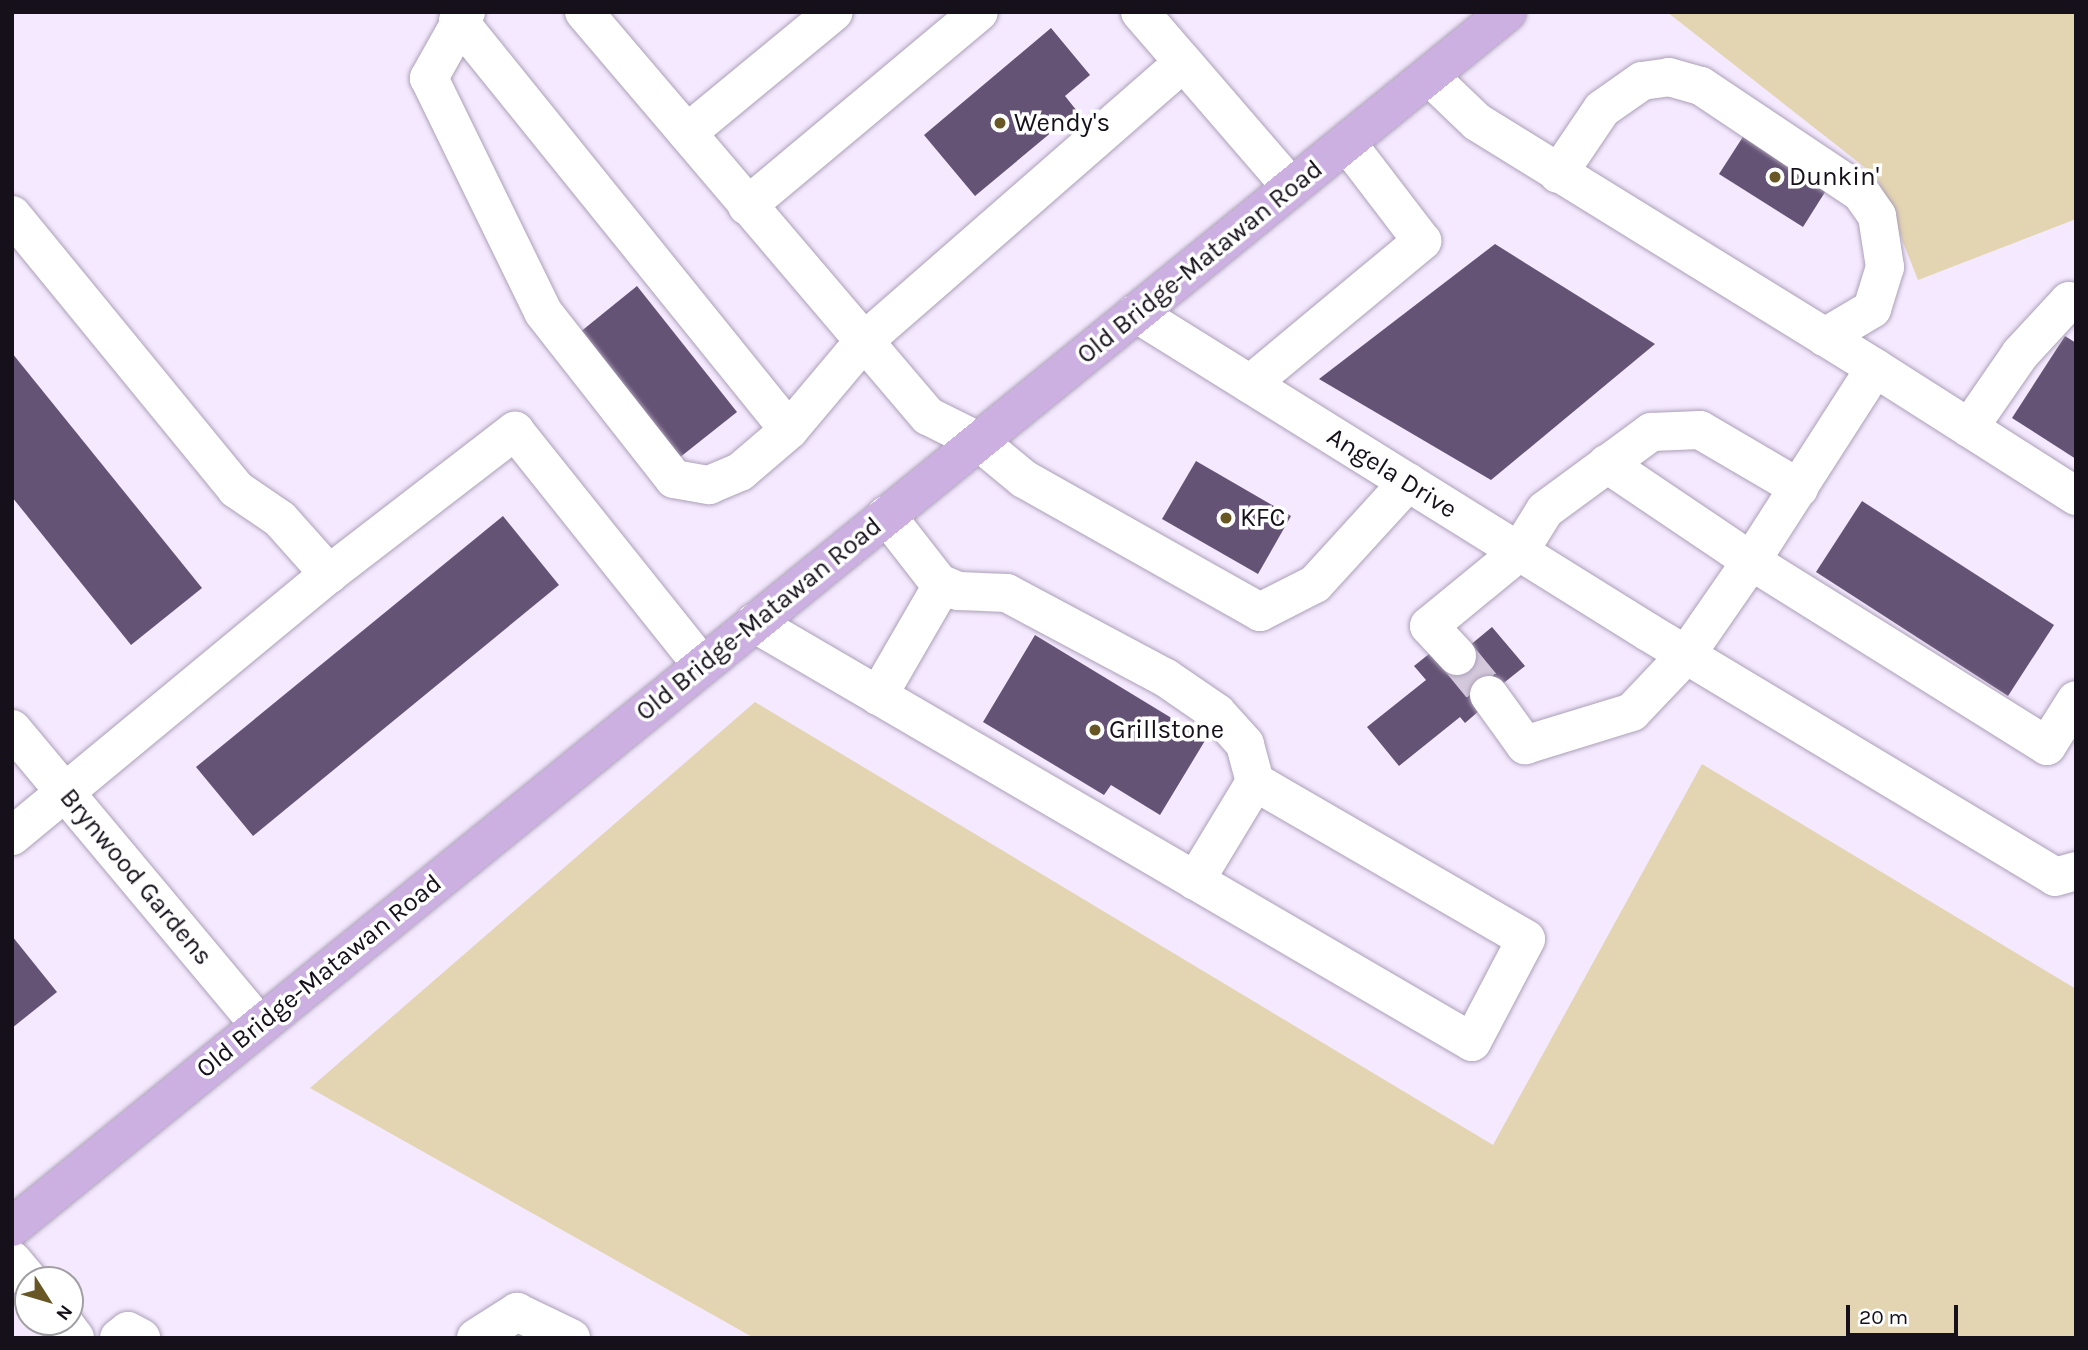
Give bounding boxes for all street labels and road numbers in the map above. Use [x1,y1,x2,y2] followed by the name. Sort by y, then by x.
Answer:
[1071,153,1329,371] street label: Old Bridge-Matawan Road
[1321,421,1463,525] street label: Angela Drive
[630,510,888,728] street label: Old Bridge-Matawan Road
[53,782,219,972] street label: Brynwood Gardens
[190,867,448,1085] street label: Old Bridge-Matawan Road

